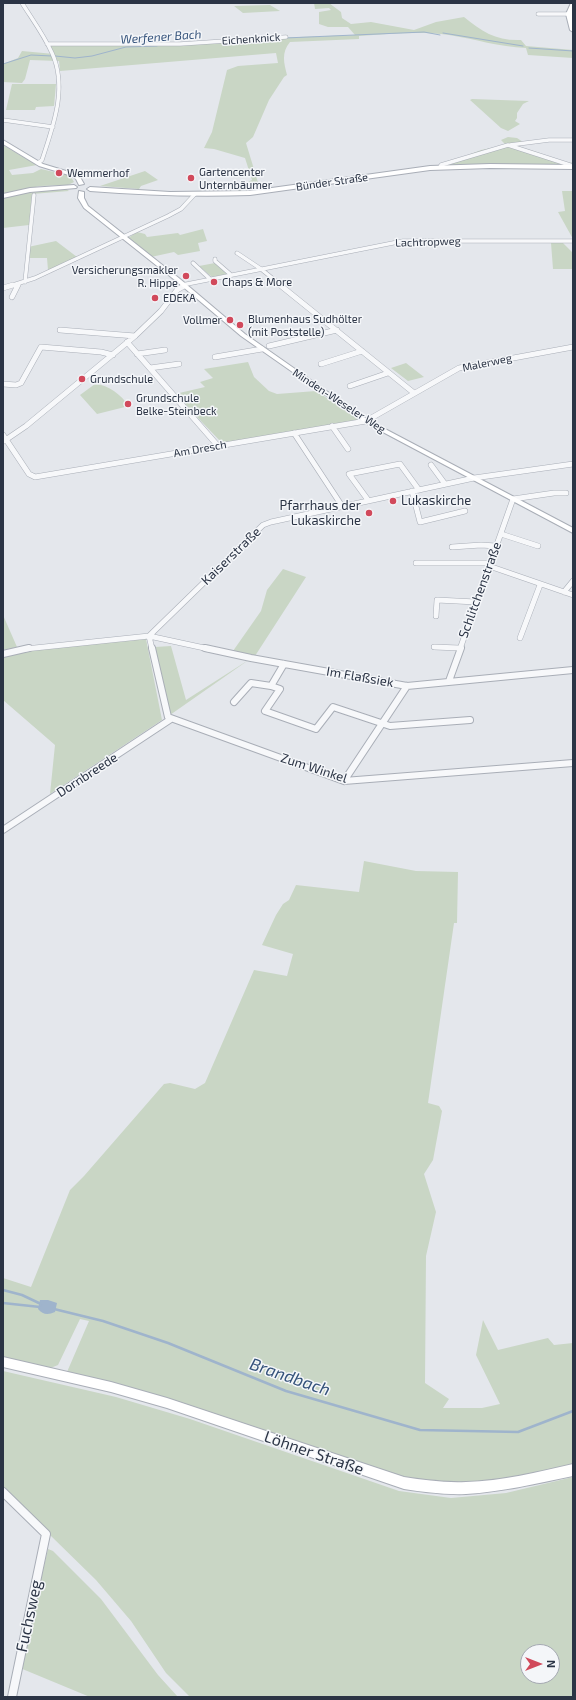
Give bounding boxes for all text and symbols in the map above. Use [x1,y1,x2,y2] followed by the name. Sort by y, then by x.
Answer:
[120,27,202,47] water label: Werfener Bach
[221,30,281,48] street label: Eichenknick
[199,165,272,191] place label: Gartencenter Unternbäumer
[67,166,130,180] place label: Wemmerhof
[54,168,64,178] marker: Wemmerhof
[295,170,369,194] street label: Bünder Straße
[186,173,196,183] marker: Gartencenter Unternbäumer
[395,234,461,250] street label: Lachtropweg
[72,263,178,289] place label: Versicherungsmakler R. Hippe
[181,271,191,281] marker: Versicherungsmakler R. Hippe
[222,275,292,289] place label: Chaps & More
[209,277,219,287] marker: Chaps & More
[163,291,196,305] place label: EDEKA
[150,293,160,303] marker: EDEKA
[248,312,362,338] place label: Blumenhaus Sudhölter (mit Poststelle)
[183,313,222,327] place label: Vollmer
[225,315,235,325] marker: Vollmer
[235,320,245,330] marker: Blumenhaus Sudhölter (mit Poststelle)
[461,351,513,375] street label: Malerweg
[290,366,388,436] street label: Minden-Weseler Weg
[90,372,153,386] place label: Grundschule
[77,374,87,384] marker: Grundschule
[136,391,217,417] place label: Grundschule Belke-Steinbeck
[123,399,133,409] marker: Grundschule Belke-Steinbeck
[172,438,228,460] street label: Am Dresch
[401,493,471,509] place label: Lukaskirche
[388,496,398,506] marker: Lukaskirche
[280,498,361,529] place label: Pfarrhaus der Lukaskirche
[364,508,374,518] marker: Pfarrhaus der Lukaskirche
[198,524,264,588] street label: Kaiserstraße
[455,540,505,640] street label: Schlitchenstraße
[325,663,395,691] street label: Im Flaßsiek
[54,749,120,801] street label: Dornbreede
[279,750,349,786] street label: Zum Winkel
[247,1354,333,1400] water label: Brandbach
[262,1427,366,1479] street label: Löhner Straße
[12,1578,46,1654] street label: Fuchsweg
[520,1644,560,1684] north arrow
[545,1660,558,1668] text: N

